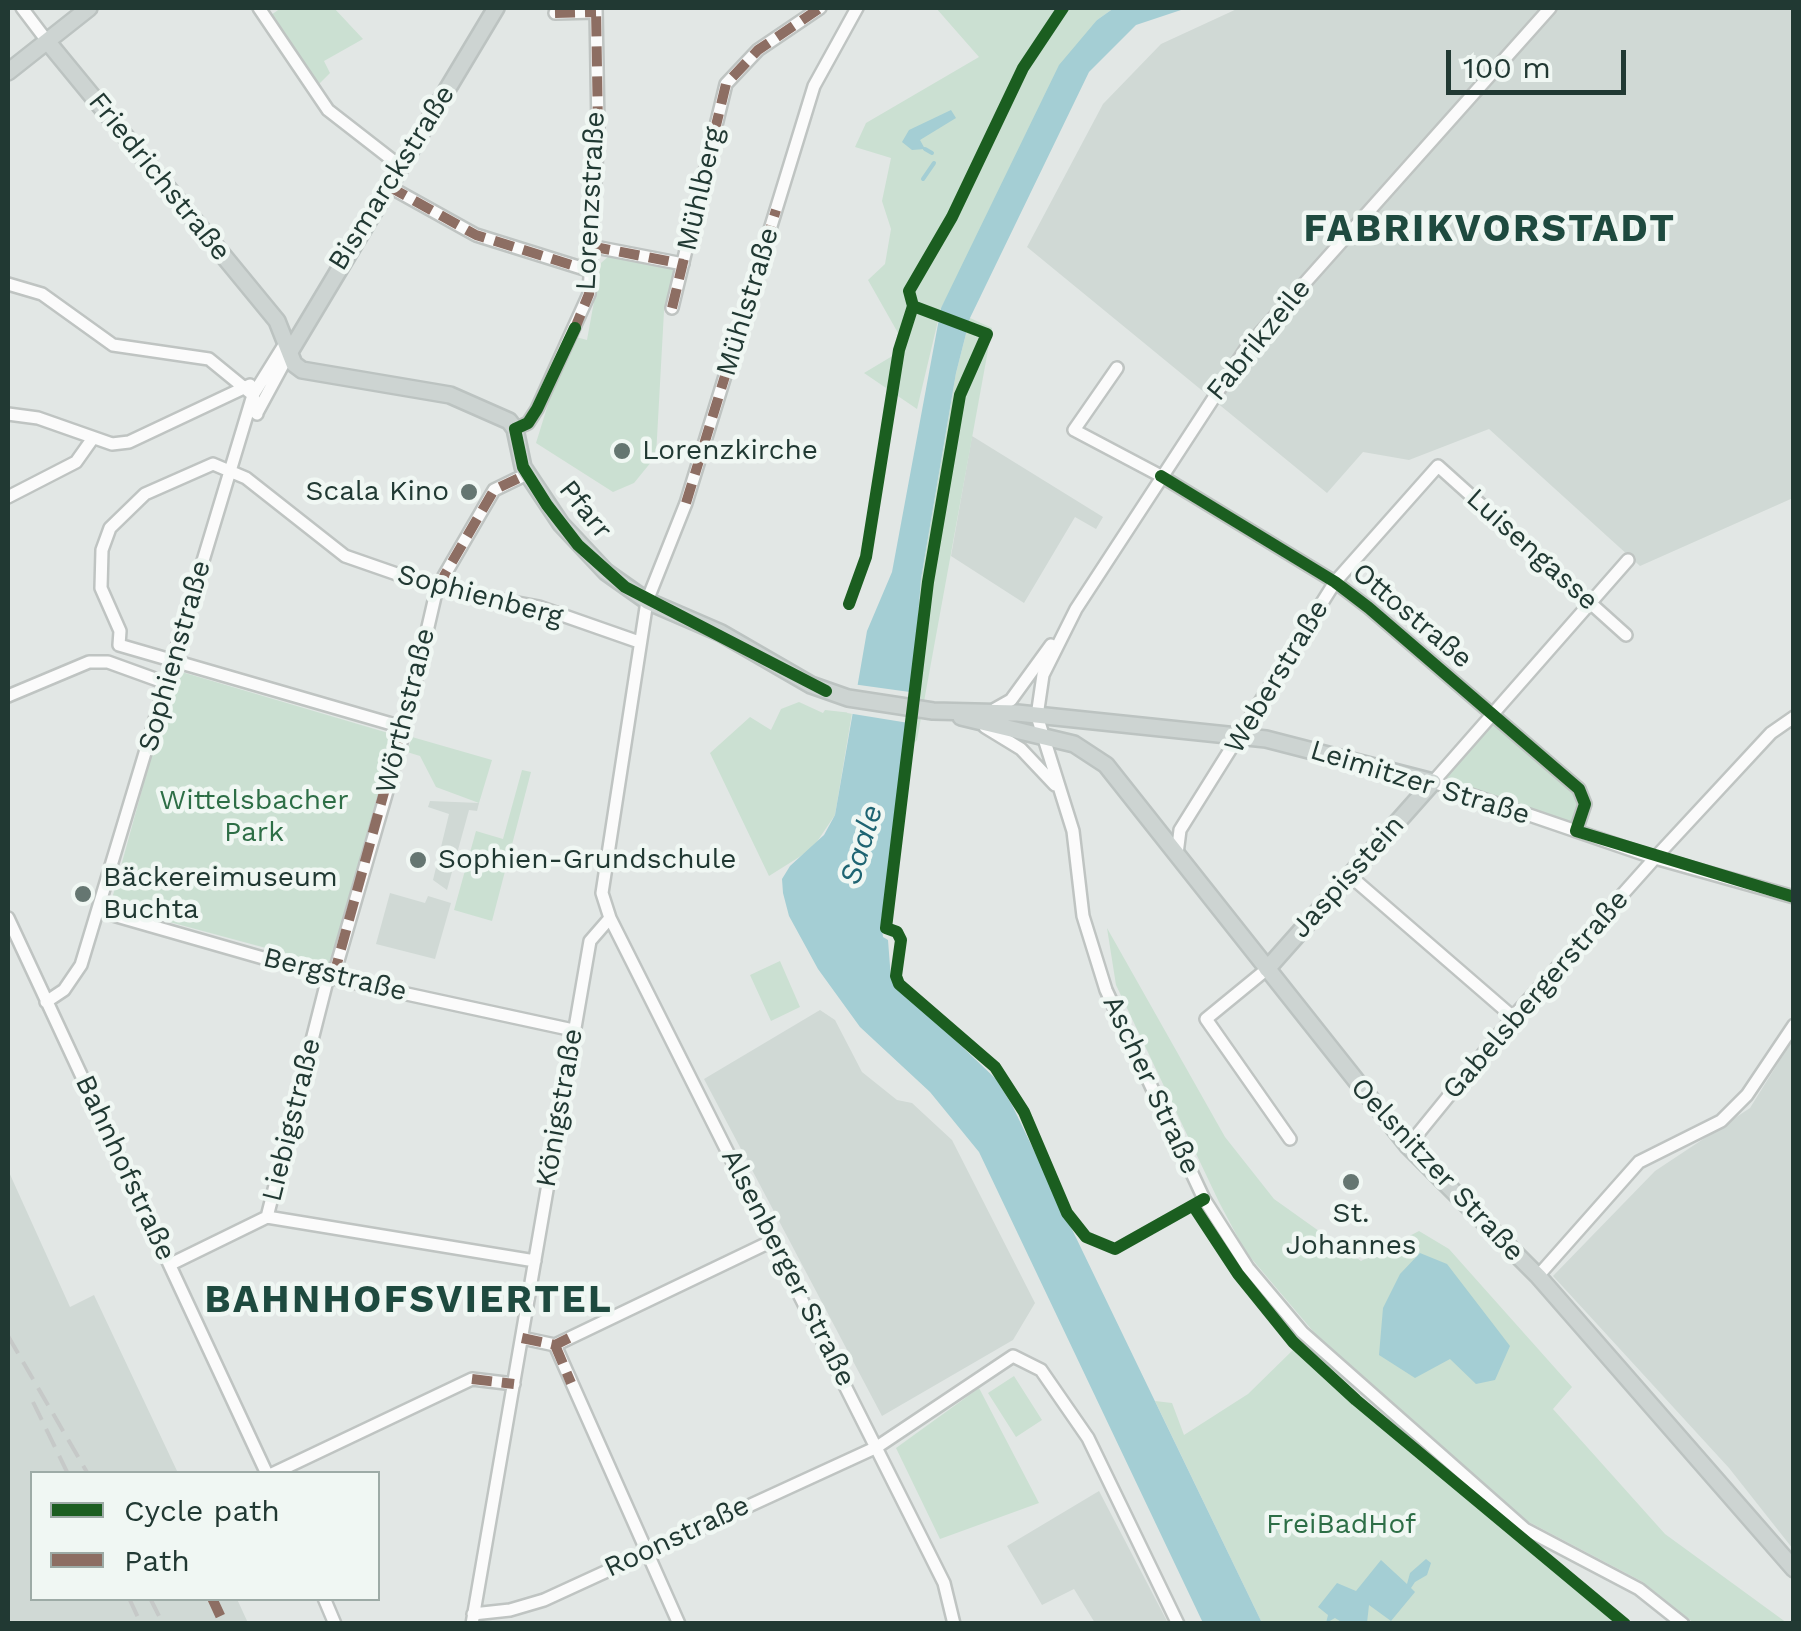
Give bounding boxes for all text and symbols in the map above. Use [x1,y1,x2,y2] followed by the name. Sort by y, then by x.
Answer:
[1451,30,1631,92] scale bar
[1463,50,1551,85] text: 100 m
[322,79,462,277] street label: Bismarckstraße
[81,86,237,268] street label: Friedrichstraße
[570,111,612,291] street label: Lorenzstraße
[670,124,732,254] street label: Mühlberg
[1303,207,1677,253] district label: FABRIKVORSTADT
[709,224,787,380] street label: Mühlstraße
[1200,272,1318,408] street label: Fabrikzeile
[642,434,818,468] place label: Lorenzkirche
[611,440,633,462] marker: Lorenzkirche
[551,474,619,546] street label: Pfarr
[306,475,449,509] place label: Scala Kino
[458,481,480,503] marker: Scala Kino
[1459,482,1605,618] street label: Luisengasse
[1345,556,1479,676] street label: Ottostraße
[132,557,218,755] street label: Sophienstraße
[394,558,566,634] street label: Sophienberg
[1218,594,1336,760] street label: Weberstraße
[369,625,443,797] street label: Wörthstraße
[1306,734,1534,832] street label: Leimitzer Straße
[159,784,349,850] park label: Wittelsbacher Park
[833,800,891,890] water label: Saale
[1284,809,1412,945] street label: Jaspisstein
[438,843,736,877] place label: Sophien-Grundschule
[407,849,429,871] marker: Sophien-Grundschule
[103,861,338,927] place label: Bäckereimuseum Buchta
[72,883,94,905] marker: Bäckereimuseum Buchta
[1436,883,1636,1107] street label: Gabelsbergerstraße
[260,941,410,1009] street label: Bergstraße
[1095,990,1207,1180] street label: Ascher Straße
[530,1026,590,1190] street label: Königstraße
[255,1035,329,1205] street label: Liebigstraße
[67,1070,183,1266] street label: Bahnhofstraße
[1343,1071,1531,1269] street label: Oelsnitzer Straße
[714,1144,862,1392] street label: Alsenberger Straße
[1340,1171,1362,1193] marker: St. Johannes
[1285,1197,1417,1263] place label: St. Johannes
[205,1278,613,1324] district label: BAHNHOFSVIERTEL
[30,1471,380,1601] legend
[599,1489,755,1585] street label: Roonstraße
[124,1493,280,1528] text: Cycle path
[1266,1508,1416,1542] park label: FreiBadHof
[124,1543,190,1578] text: Path

